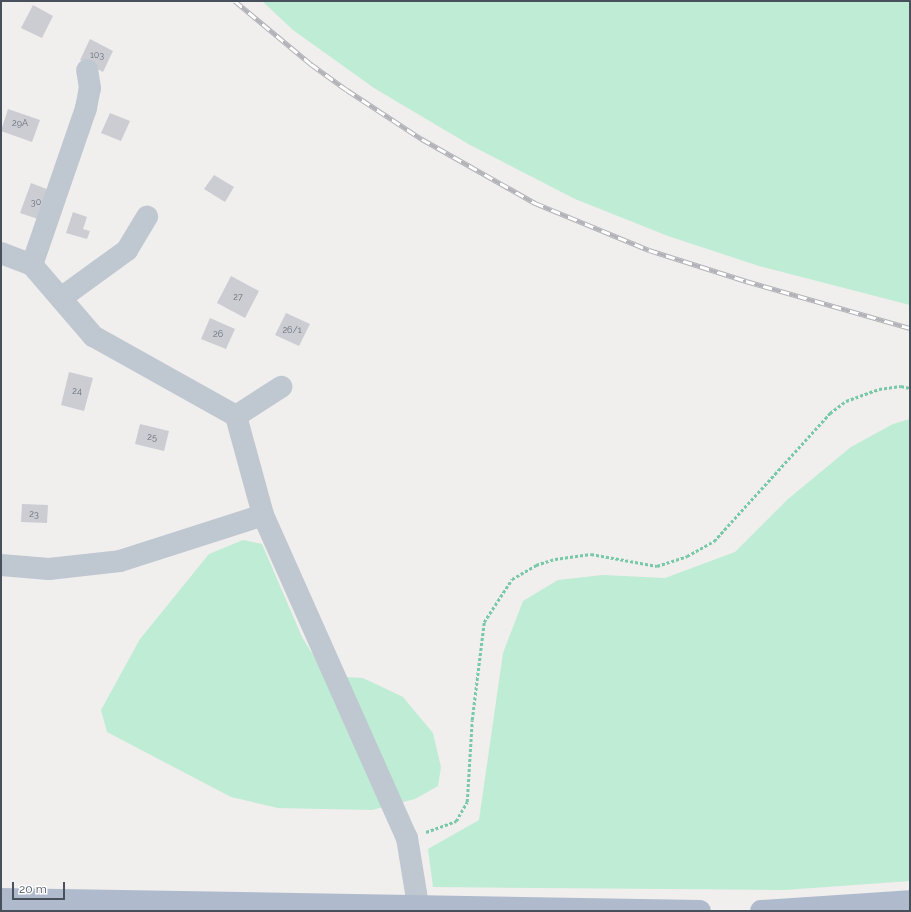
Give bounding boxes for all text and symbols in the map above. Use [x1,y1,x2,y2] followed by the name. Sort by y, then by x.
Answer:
[90,50,104,60] house number: 103
[12,118,28,128] house number: 29А
[31,197,41,207] house number: 30
[233,292,243,302] house number: 27
[282,325,302,335] house number: 26/1
[213,329,223,339] house number: 26
[72,386,82,396] house number: 24
[147,432,157,442] house number: 25
[29,509,39,519] house number: 23
[14,874,67,900] scale bar
[19,882,47,896] text: 20 m

